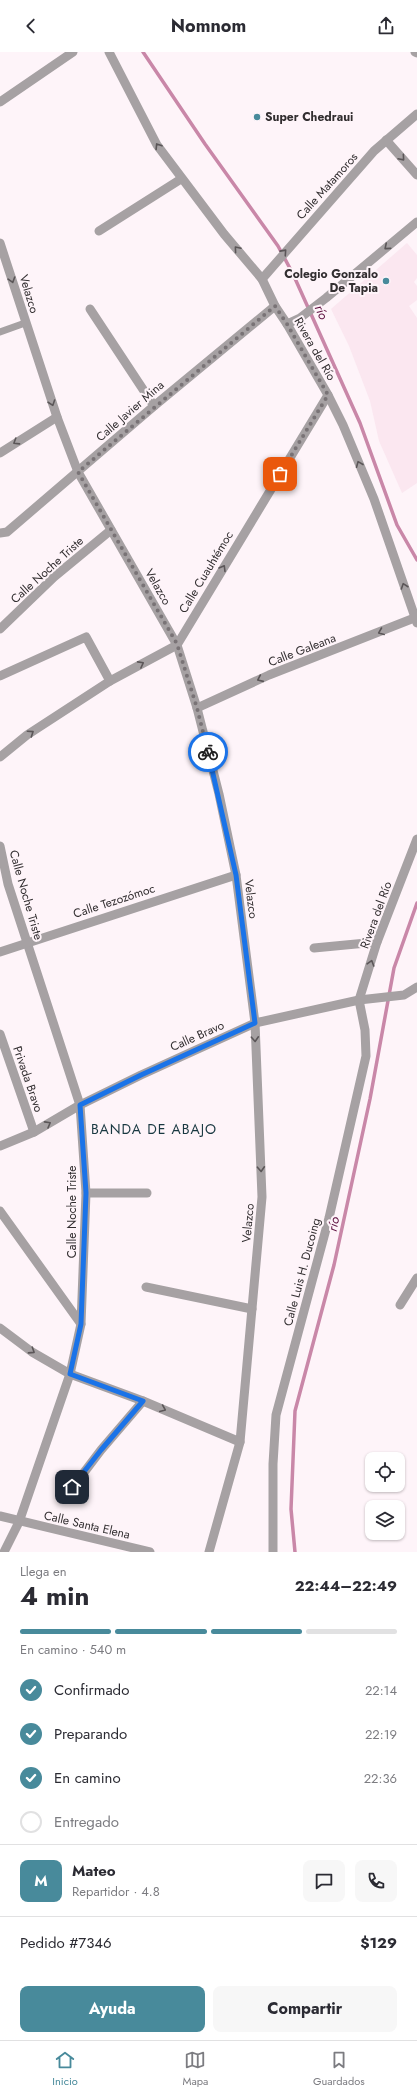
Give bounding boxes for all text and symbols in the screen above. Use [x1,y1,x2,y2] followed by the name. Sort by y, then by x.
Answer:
[171,13,246,39] text: Nomnom
[20,15,42,37] icon: back
[375,15,397,37] icon: share
[265,108,353,126] place label: Super Chedraui
[252,112,262,122] marker: Super Chedraui
[155,143,163,150] one-way arrow
[292,148,362,223] street label: Calle Matamoros
[397,153,404,160] one-way arrow
[384,243,392,250] one-way arrow
[234,246,241,254] one-way arrow
[280,249,287,257] one-way arrow
[284,265,378,297] place label: Colegio Gonzalo De Tapia
[15,273,43,316] street label: Velazco
[7,276,16,283] one-way arrow
[381,276,391,286] marker: Colegio Gonzalo De Tapia
[310,302,333,323] water label: río
[290,314,341,384] street label: Rivera del Río
[92,376,168,446] street label: Calle Javier Mina
[47,400,56,407] one-way arrow
[14,438,21,445] one-way arrow
[263,457,297,491] pin
[356,461,364,468] one-way arrow
[269,463,291,485] icon: bag
[174,527,238,616] street label: Calle Cuauhtémoc
[7,532,87,608] street label: Calle Noche Triste
[140,565,176,609] street label: Velazco
[218,565,226,572] one-way arrow
[400,583,408,590] one-way arrow
[377,627,384,635] one-way arrow
[266,629,339,671] street label: Calle Galeana
[137,661,144,669] one-way arrow
[256,675,263,683] one-way arrow
[27,730,34,738] one-way arrow
[188,732,228,772] courier
[197,741,219,763] icon: bike
[5,848,47,942] street label: Calle Noche Triste
[240,878,262,920] street label: Velazco
[356,878,397,951] street label: Rivera del Río
[71,879,157,923] street label: Calle Tezozómoc
[366,959,375,966] one-way arrow
[167,1016,227,1056] street label: Calle Bravo
[251,1036,260,1042] one-way arrow
[8,1043,48,1115] street label: Privada Bravo
[91,1119,217,1139] district label: BANDA DE ABAJO
[44,1121,51,1128] one-way arrow
[63,1166,81,1258] street label: Calle Noche Triste
[257,1166,265,1172] one-way arrow
[237,1202,259,1243] street label: Velazco
[323,1215,344,1233] water label: río
[279,1216,325,1328] street label: Calle Luis H. Ducoing
[27,1346,34,1353] one-way arrow
[158,1404,166,1412] one-way arrow
[365,1452,405,1540] map controls
[365,1452,405,1492] button: locate
[55,1470,89,1504] pin
[61,1476,83,1498] icon: home
[365,1500,405,1540] button: layers
[42,1506,132,1544] street label: Calle Santa Elena
[20,1562,67,1581] text: Llega en
[295,1575,397,1597] text: 22:44–22:49
[20,1577,89,1615] text: 4 min
[20,1640,126,1659] text: En camino · 540 m
[20,1679,42,1701] icon: check
[54,1679,129,1701] text: Confirmado
[365,1681,397,1700] text: 22:14
[20,1723,42,1745] icon: check
[54,1723,127,1745] text: Preparando
[365,1725,397,1744] text: 22:19
[20,1767,42,1789] icon: check
[54,1767,121,1789] text: En camino
[364,1769,397,1788] text: 22:36
[54,1811,119,1833] text: Entregado
[72,1860,116,1882] text: Mateo
[303,1860,345,1902] button: chat
[355,1860,397,1902] button: phone
[34,1870,48,1892] text: M
[72,1882,160,1901] text: Repartidor · 4.8
[20,1932,112,1954] text: Pedido #7346
[360,1932,397,1954] text: $129
[20,1986,205,2032] button: Ayuda
[213,1986,397,2032] button: Compartir
[52,2049,78,2089] tab: Inicio
[183,2049,208,2089] tab: Mapa
[313,2049,365,2089] tab: Guardados

